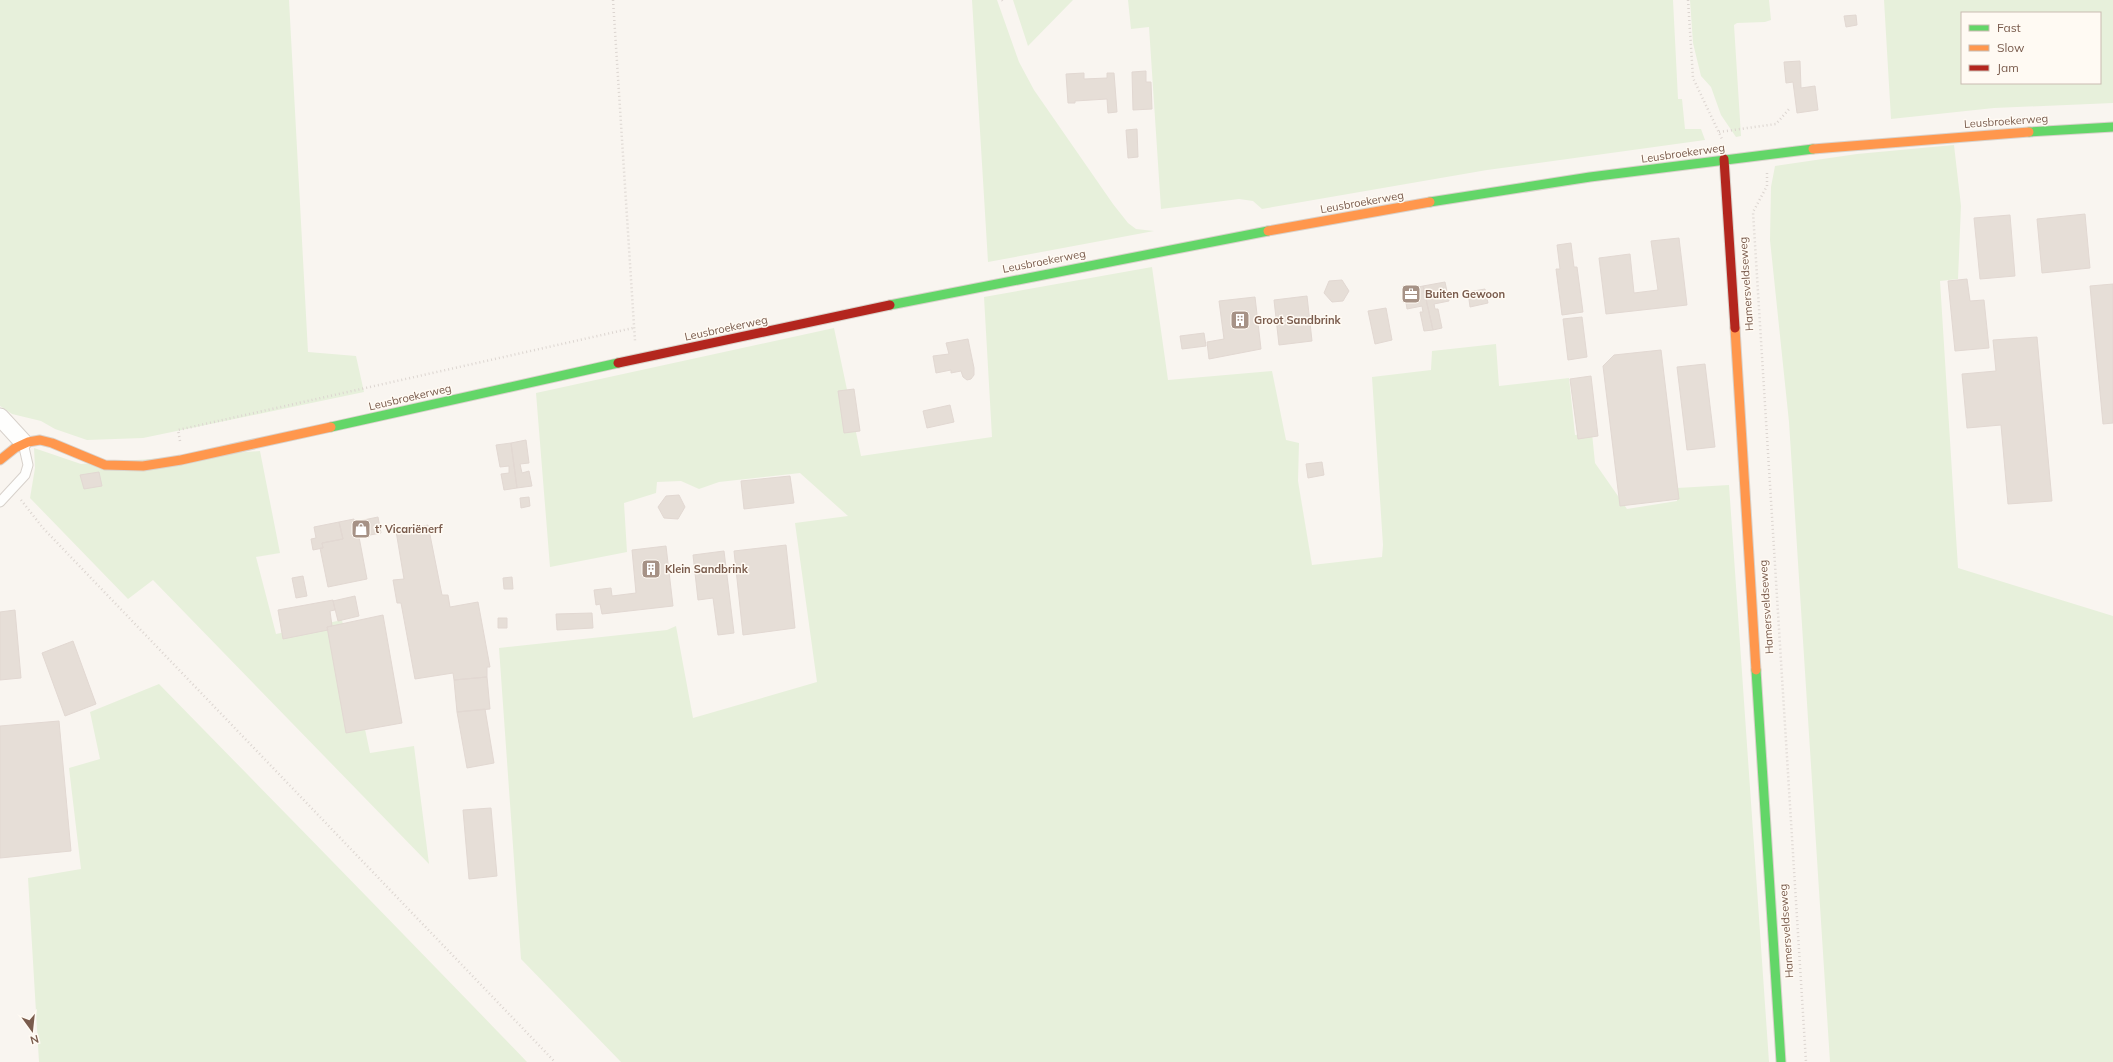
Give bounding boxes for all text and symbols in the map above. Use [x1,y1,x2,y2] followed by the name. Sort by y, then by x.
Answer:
[1961,12,2101,84] legend
[1997,20,2021,35] text: Fast
[1997,40,2025,55] text: Slow
[1997,60,2019,75] text: Jam
[1963,111,2049,131] street label: Leusbroekerweg
[1640,140,1726,166] street label: Leusbroekerweg
[1319,188,1405,216] street label: Leusbroekerweg
[1736,236,1756,332] street label: Hamersveldseweg
[1001,246,1087,276] street label: Leusbroekerweg
[1400,283,1422,305] office icon: Buiten Gewoon
[1425,287,1505,301] place label: Buiten Gewoon
[1229,309,1251,331] building icon: Groot Sandbrink
[683,312,769,344] street label: Leusbroekerweg
[1254,313,1342,327] place label: Groot Sandbrink
[367,381,453,413] street label: Leusbroekerweg
[350,518,372,540] shop icon: t’ Vicariënerf
[375,522,444,536] place label: t’ Vicariënerf
[640,558,662,580] building icon: Klein Sandbrink
[1756,559,1776,655] street label: Hamersveldseweg
[665,562,749,576] place label: Klein Sandbrink
[1776,883,1796,979] street label: Hamersveldseweg
[12,1010,52,1050] north arrow
[29,1032,40,1047] text: N

